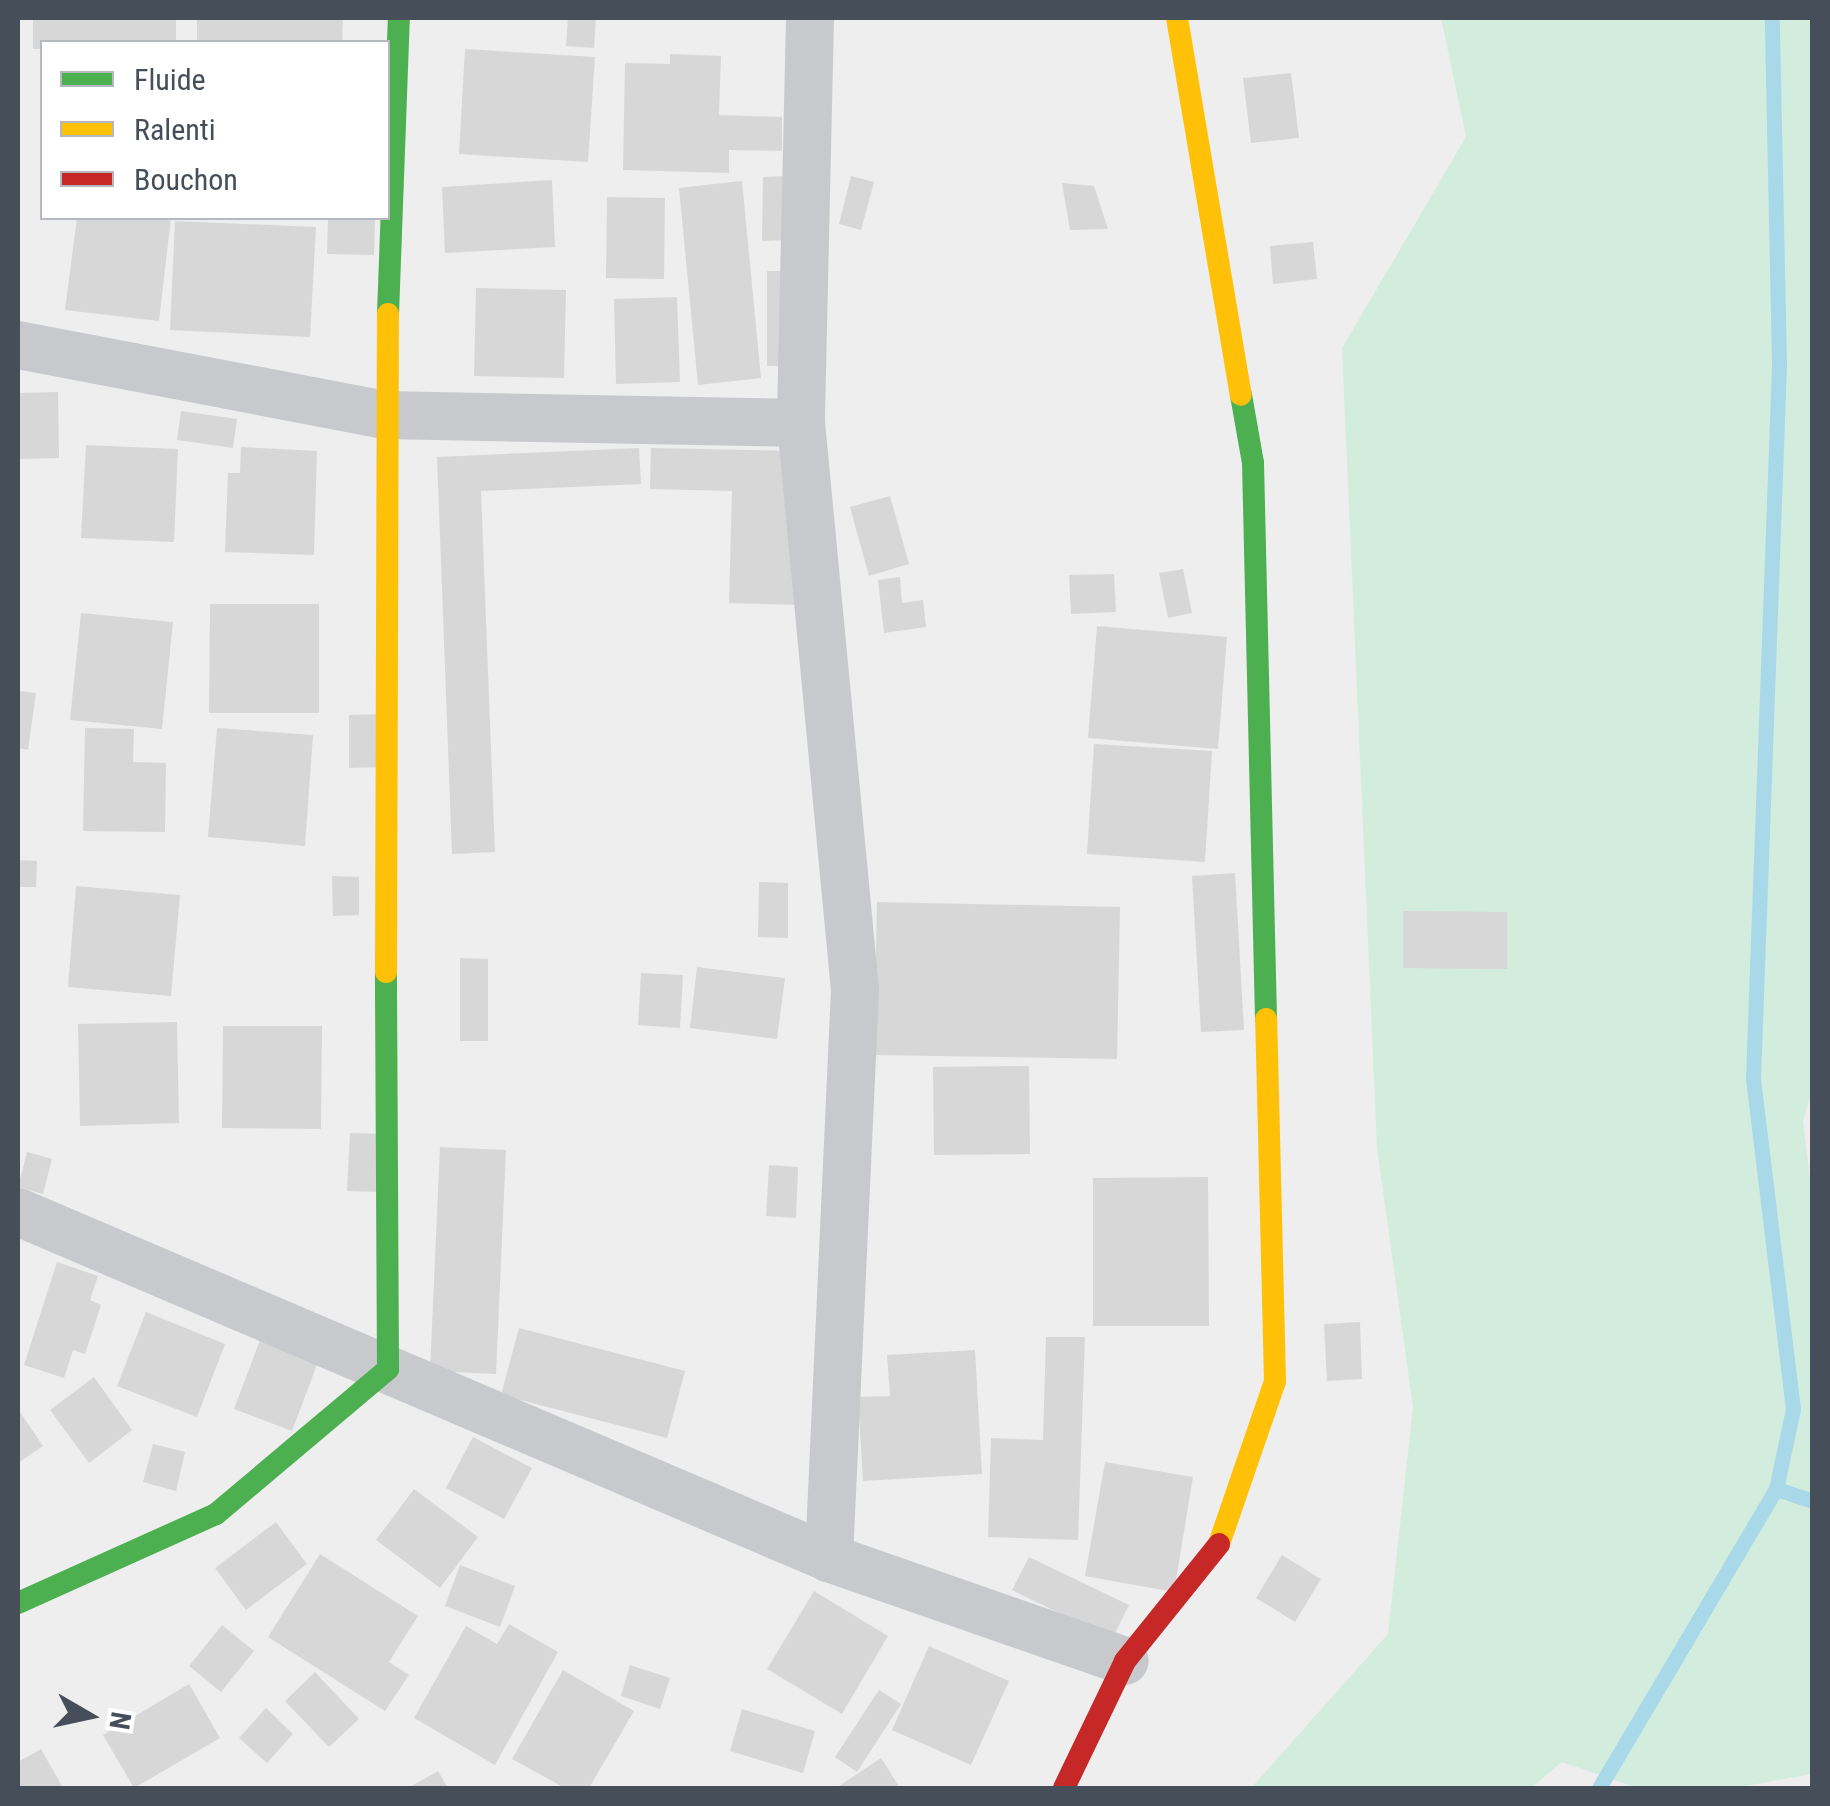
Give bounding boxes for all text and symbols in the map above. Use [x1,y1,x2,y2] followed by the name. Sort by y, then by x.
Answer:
[40,40,390,220] legend
[134,62,206,97] text: Fluide
[134,112,216,147] text: Ralenti
[134,162,238,197] text: Bouchon
[40,1666,140,1766] north arrow
[102,1710,138,1732] text: N

